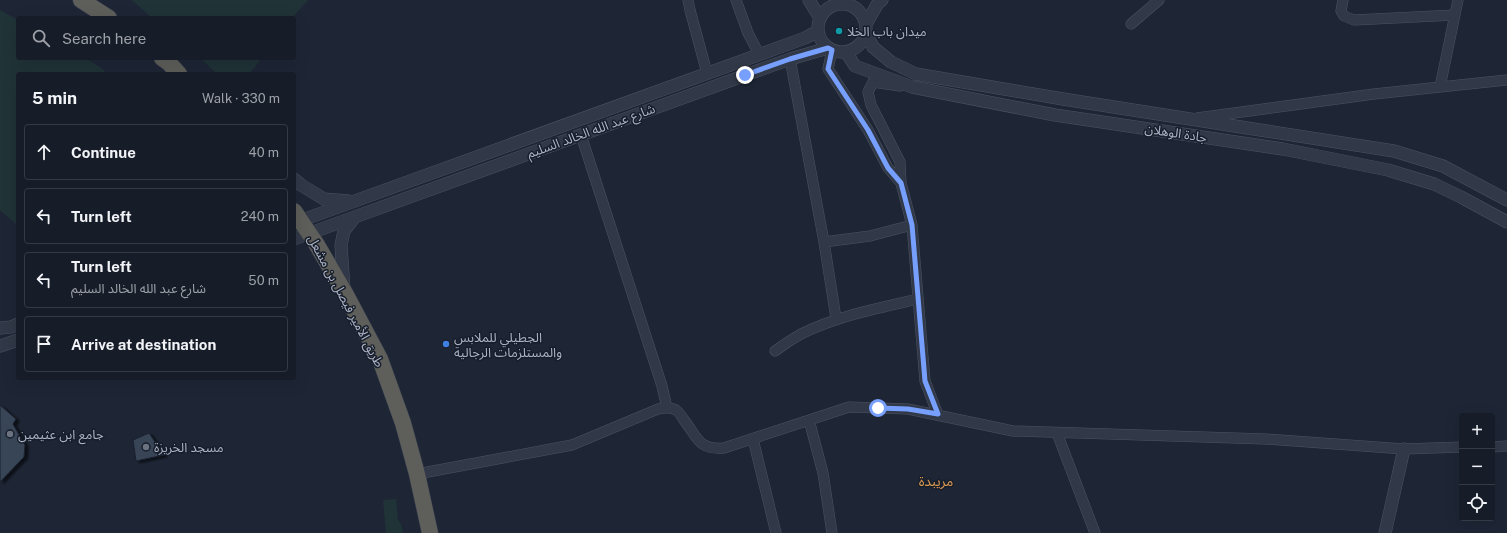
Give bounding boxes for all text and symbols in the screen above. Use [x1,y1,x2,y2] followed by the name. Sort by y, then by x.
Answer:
[16,16,296,60] search box
[847,24,927,40] place label: ميدان باب الخلا
[834,26,844,36] marker: ميدان باب الخلا
[30,27,52,49] icon: search
[62,30,146,47] text: Search here
[736,66,754,84] route end
[32,88,77,108] text: 5 min
[202,91,280,106] text: Walk · 330 m
[525,101,658,164] street label: شارع عبد الله الخالد السليم
[1144,121,1209,146] street label: جادة الوهلان
[33,141,55,163] icon: ahead
[71,144,136,161] text: Continue
[248,145,279,160] text: 40 m
[33,205,55,227] icon: left
[71,208,132,225] text: Turn left
[241,209,279,224] text: 240 m
[304,232,387,370] street label: طريق الأمير فيصل بن مشعل
[71,258,132,275] text: Turn left
[33,269,55,291] icon: left
[248,273,279,288] text: 50 m
[71,281,206,296] text: شارع عبد الله الخالد السليم
[454,330,562,360] place label: الجطيلي للملابس والمستلزمات الرجالية
[33,333,55,355] icon: arrive
[71,336,216,353] text: Arrive at destination
[441,339,451,349] marker: الجطيلي للملابس والمستلزمات الرجالية
[869,399,887,417] route start
[1459,413,1495,521] map controls
[1459,413,1495,449] button: +
[18,427,104,445] place label: جامع ابن عثيمين
[5,429,15,439] marker: جامع ابن عثيمين
[154,440,224,455] place label: مسجد الخريزة
[141,442,151,452] marker: مسجد الخريزة
[1459,449,1495,485] button: −
[919,473,953,490] district label: مريبدة
[1459,485,1495,521] button: locate

